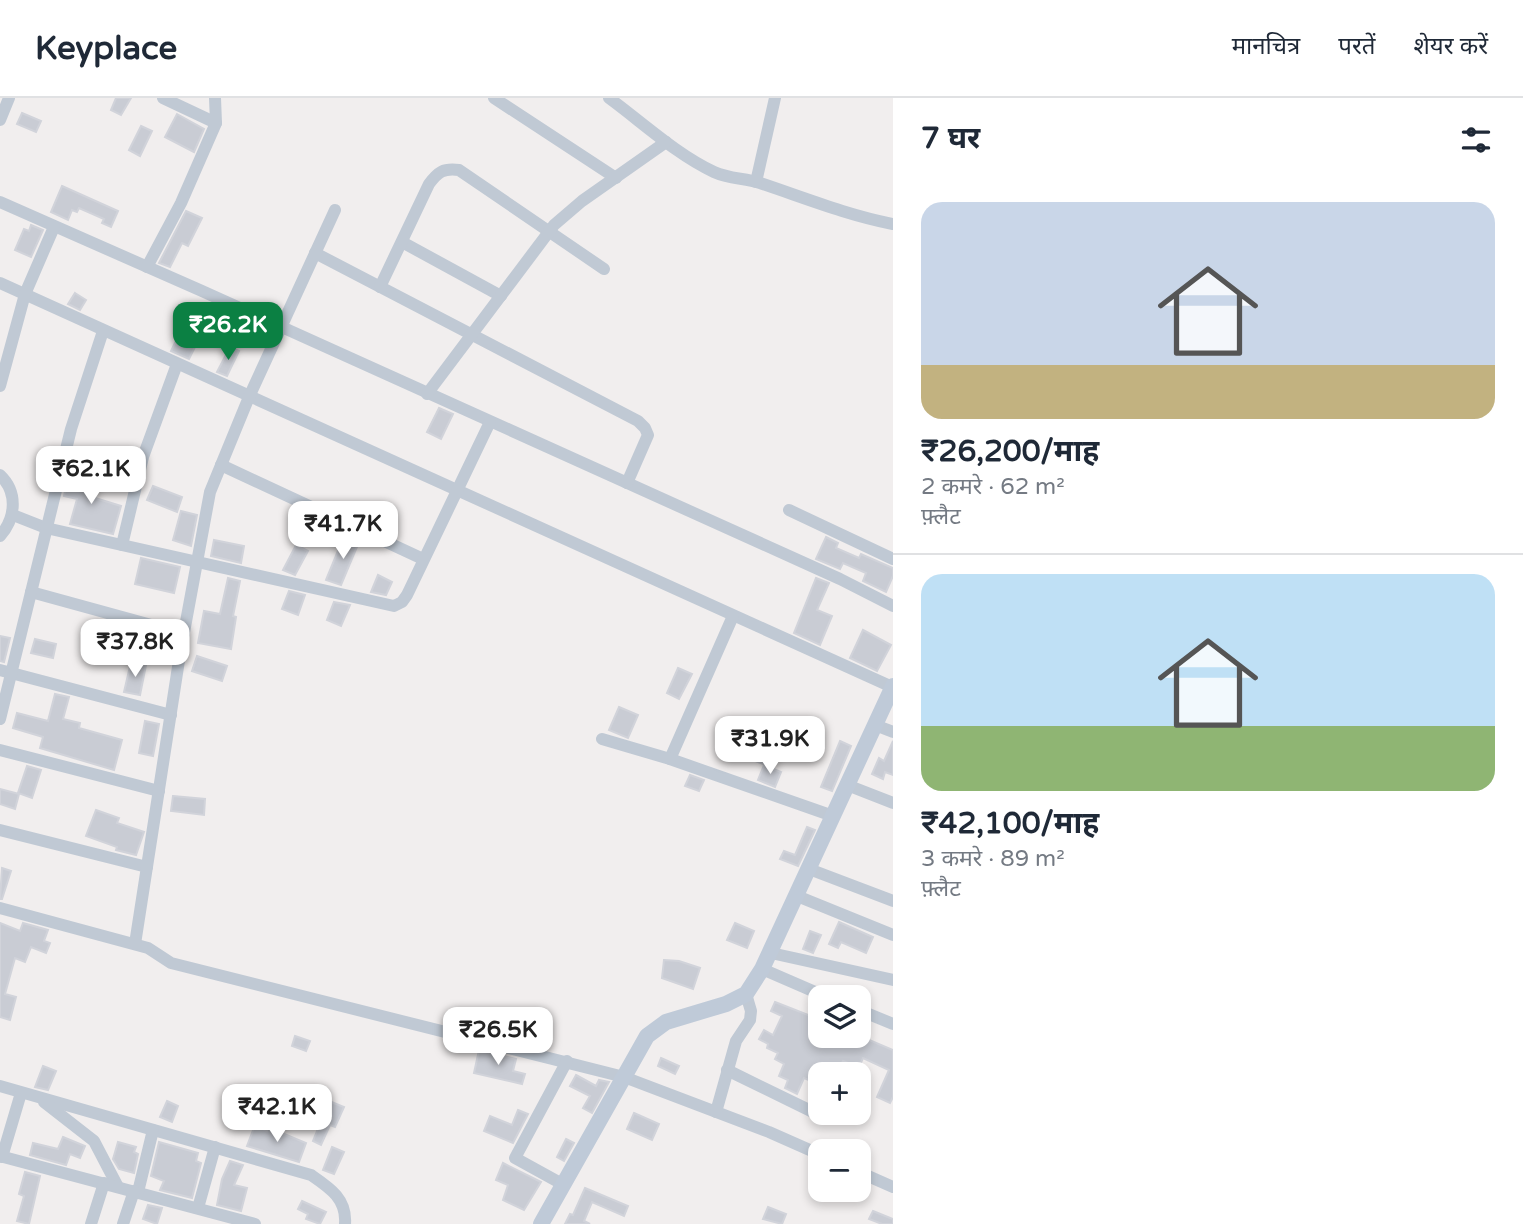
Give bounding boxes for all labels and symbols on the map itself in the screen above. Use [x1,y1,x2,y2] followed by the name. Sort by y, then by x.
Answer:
[171,302,285,362] pin: ₹26.2K
[34,446,148,506] pin: ₹62.1K
[286,502,400,561] pin: ₹41.7K
[78,620,192,679] pin: ₹37.8K
[713,716,827,776] pin: ₹31.9K
[441,1007,555,1067] pin: ₹26.5K
[220,1084,334,1144] pin: ₹42.1K

